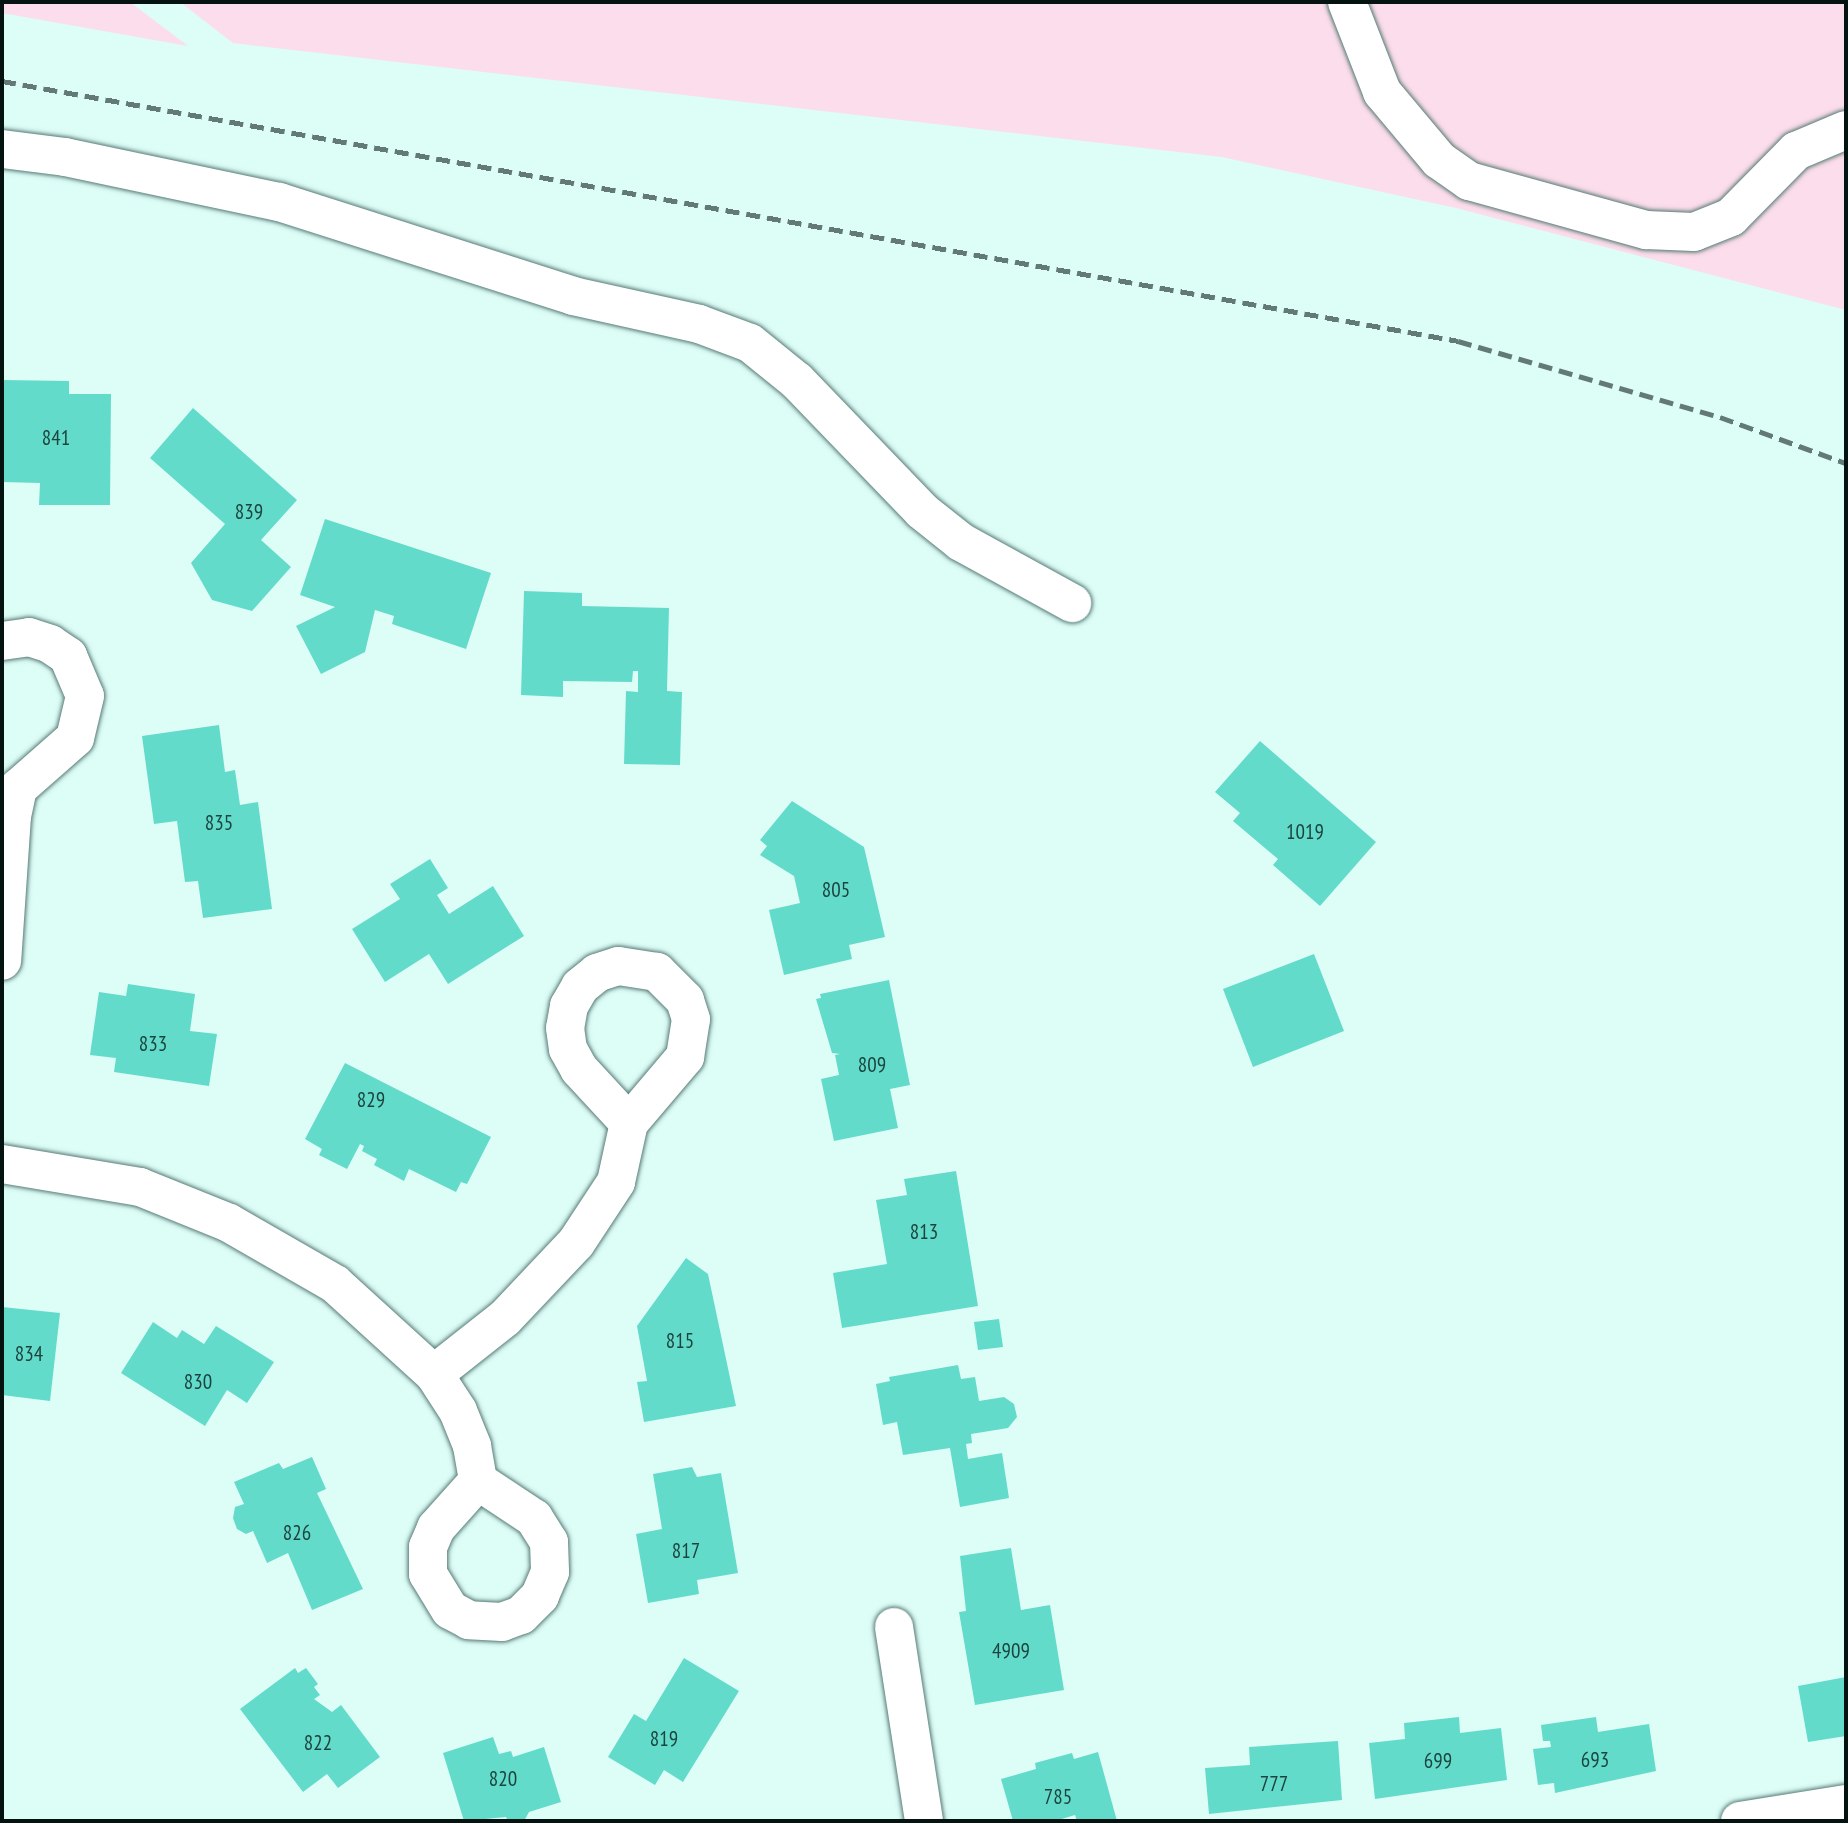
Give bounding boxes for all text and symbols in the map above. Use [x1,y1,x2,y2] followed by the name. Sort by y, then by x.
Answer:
[42,425,70,451] house number: 841
[235,499,263,525] house number: 839
[205,810,233,836] house number: 835
[1286,819,1324,845] house number: 1019
[822,877,850,903] house number: 805
[139,1031,167,1057] house number: 833
[858,1052,886,1078] house number: 809
[357,1087,385,1113] house number: 829
[910,1219,938,1245] house number: 813
[666,1328,694,1354] house number: 815
[15,1341,43,1367] house number: 834
[184,1369,212,1395] house number: 830
[283,1520,311,1546] house number: 826
[672,1538,700,1564] house number: 817
[992,1638,1030,1664] house number: 4909
[650,1726,678,1752] house number: 819
[304,1730,332,1756] house number: 822
[1581,1747,1609,1773] house number: 693
[1424,1748,1452,1774] house number: 699
[489,1766,517,1792] house number: 820
[1260,1771,1288,1797] house number: 777
[1044,1784,1072,1810] house number: 785

